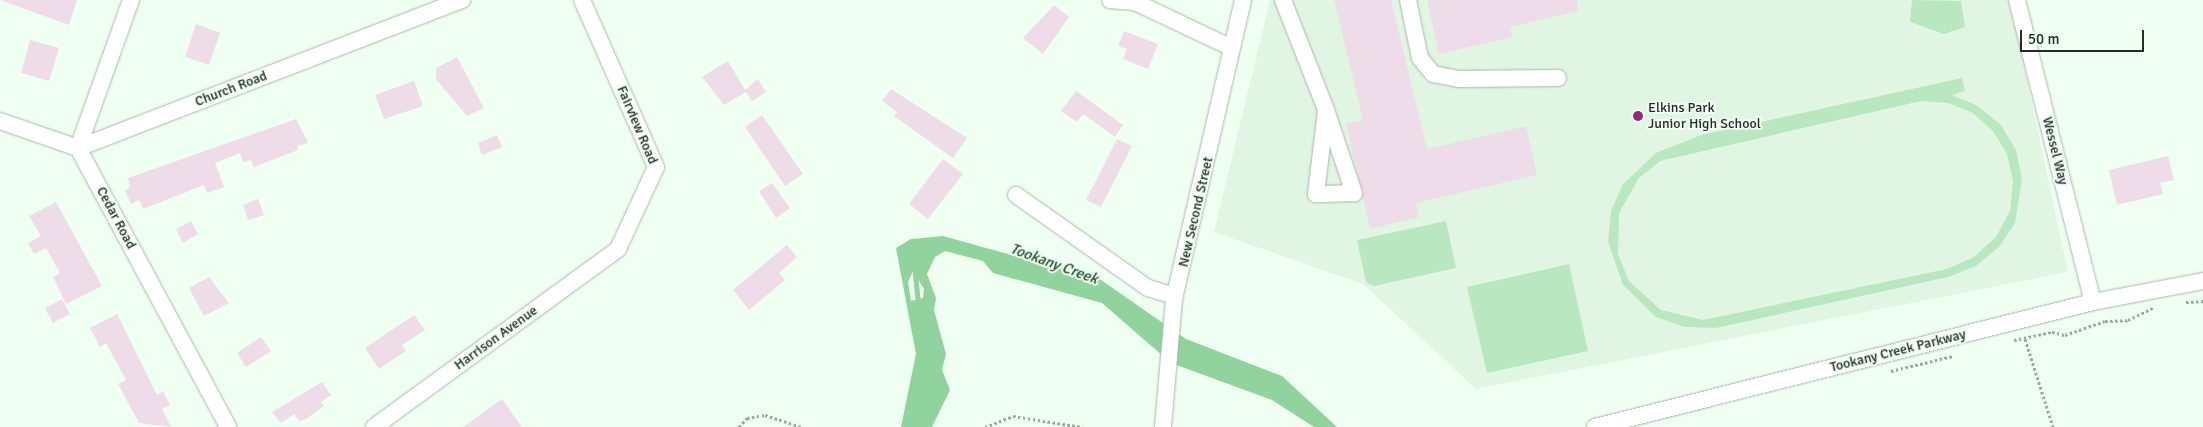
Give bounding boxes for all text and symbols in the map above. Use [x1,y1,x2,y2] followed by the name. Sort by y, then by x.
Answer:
[2023,20,2147,52] scale bar
[2028,30,2059,48] text: 50 m
[193,68,269,110] street label: Church Road
[613,83,661,167] street label: Fairview Road
[1648,100,1761,132] place label: Elkins Park Junior High School
[1632,110,1644,122] marker: Elkins Park Junior High School
[2038,115,2072,187] street label: Wessel Way
[1175,155,1217,269] street label: New Second Street
[93,184,139,252] street label: Cedar Road
[1008,240,1100,288] water label: Tookany Creek
[451,302,541,374] street label: Harrison Avenue
[1828,326,1968,376] street label: Tookany Creek Parkway

